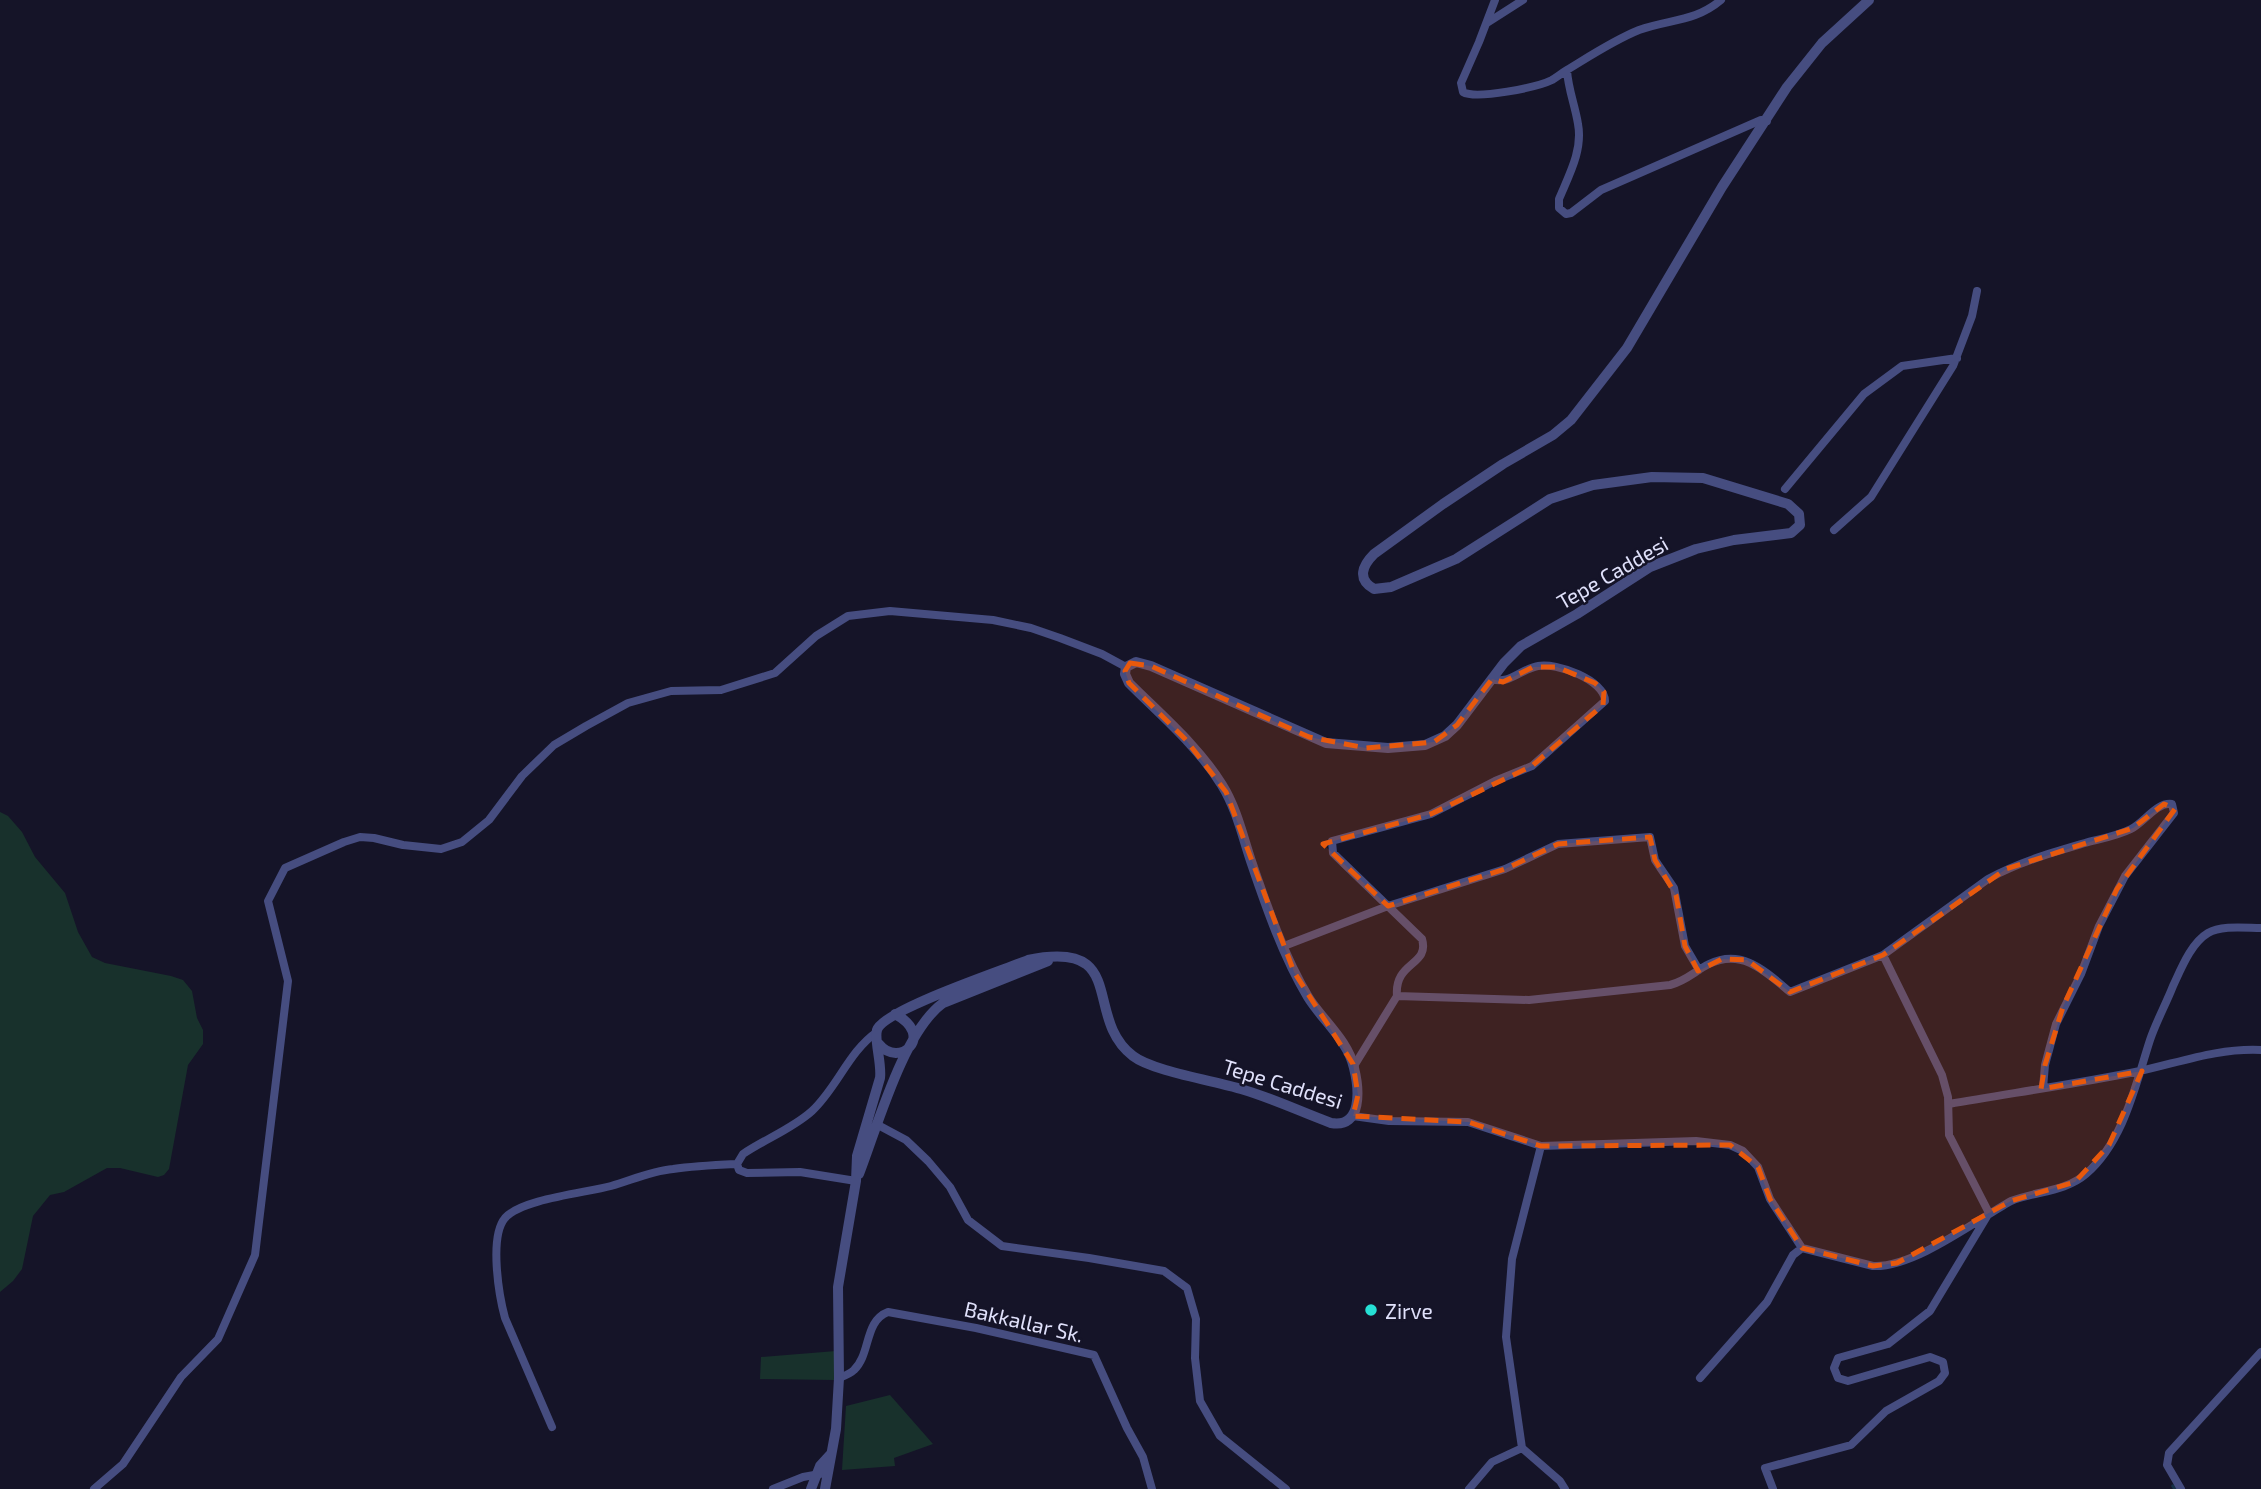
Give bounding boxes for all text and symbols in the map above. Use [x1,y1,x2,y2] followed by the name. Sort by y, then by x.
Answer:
[1552,530,1672,614] street label: Tepe Caddesi
[1220,1053,1346,1113] street label: Tepe Caddesi
[962,1295,1086,1347] street label: Bakkallar Sk.
[1385,1298,1433,1323] place label: Zirve
[1363,1302,1379,1318] marker: Zirve

